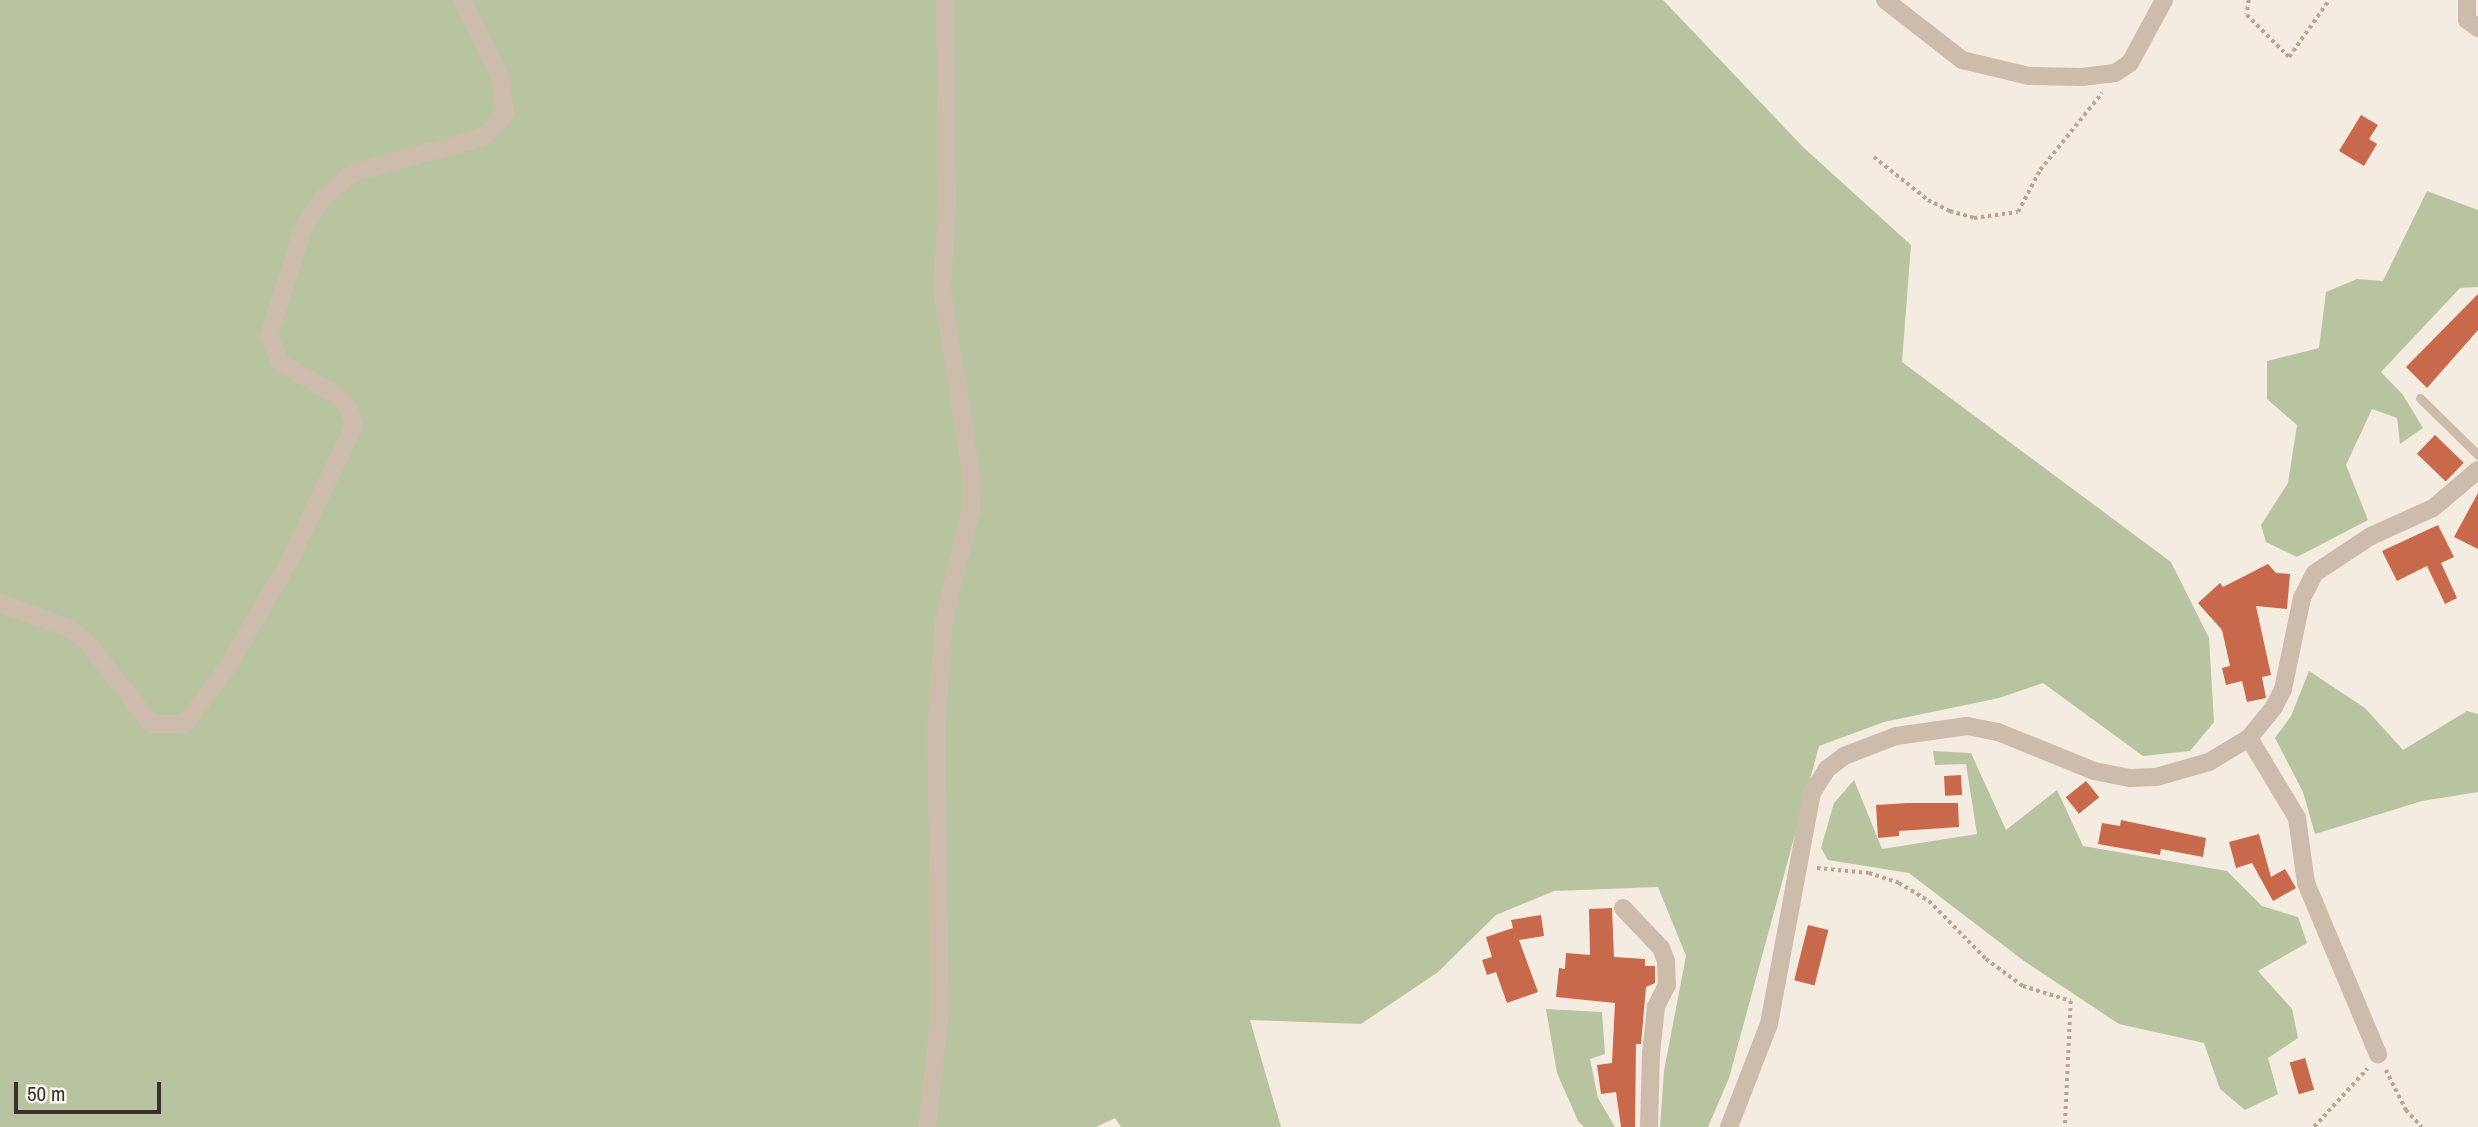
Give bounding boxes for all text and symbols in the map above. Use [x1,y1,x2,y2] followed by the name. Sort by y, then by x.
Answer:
[18,1068,164,1112] scale bar
[27,1079,65,1108] text: 50 m

